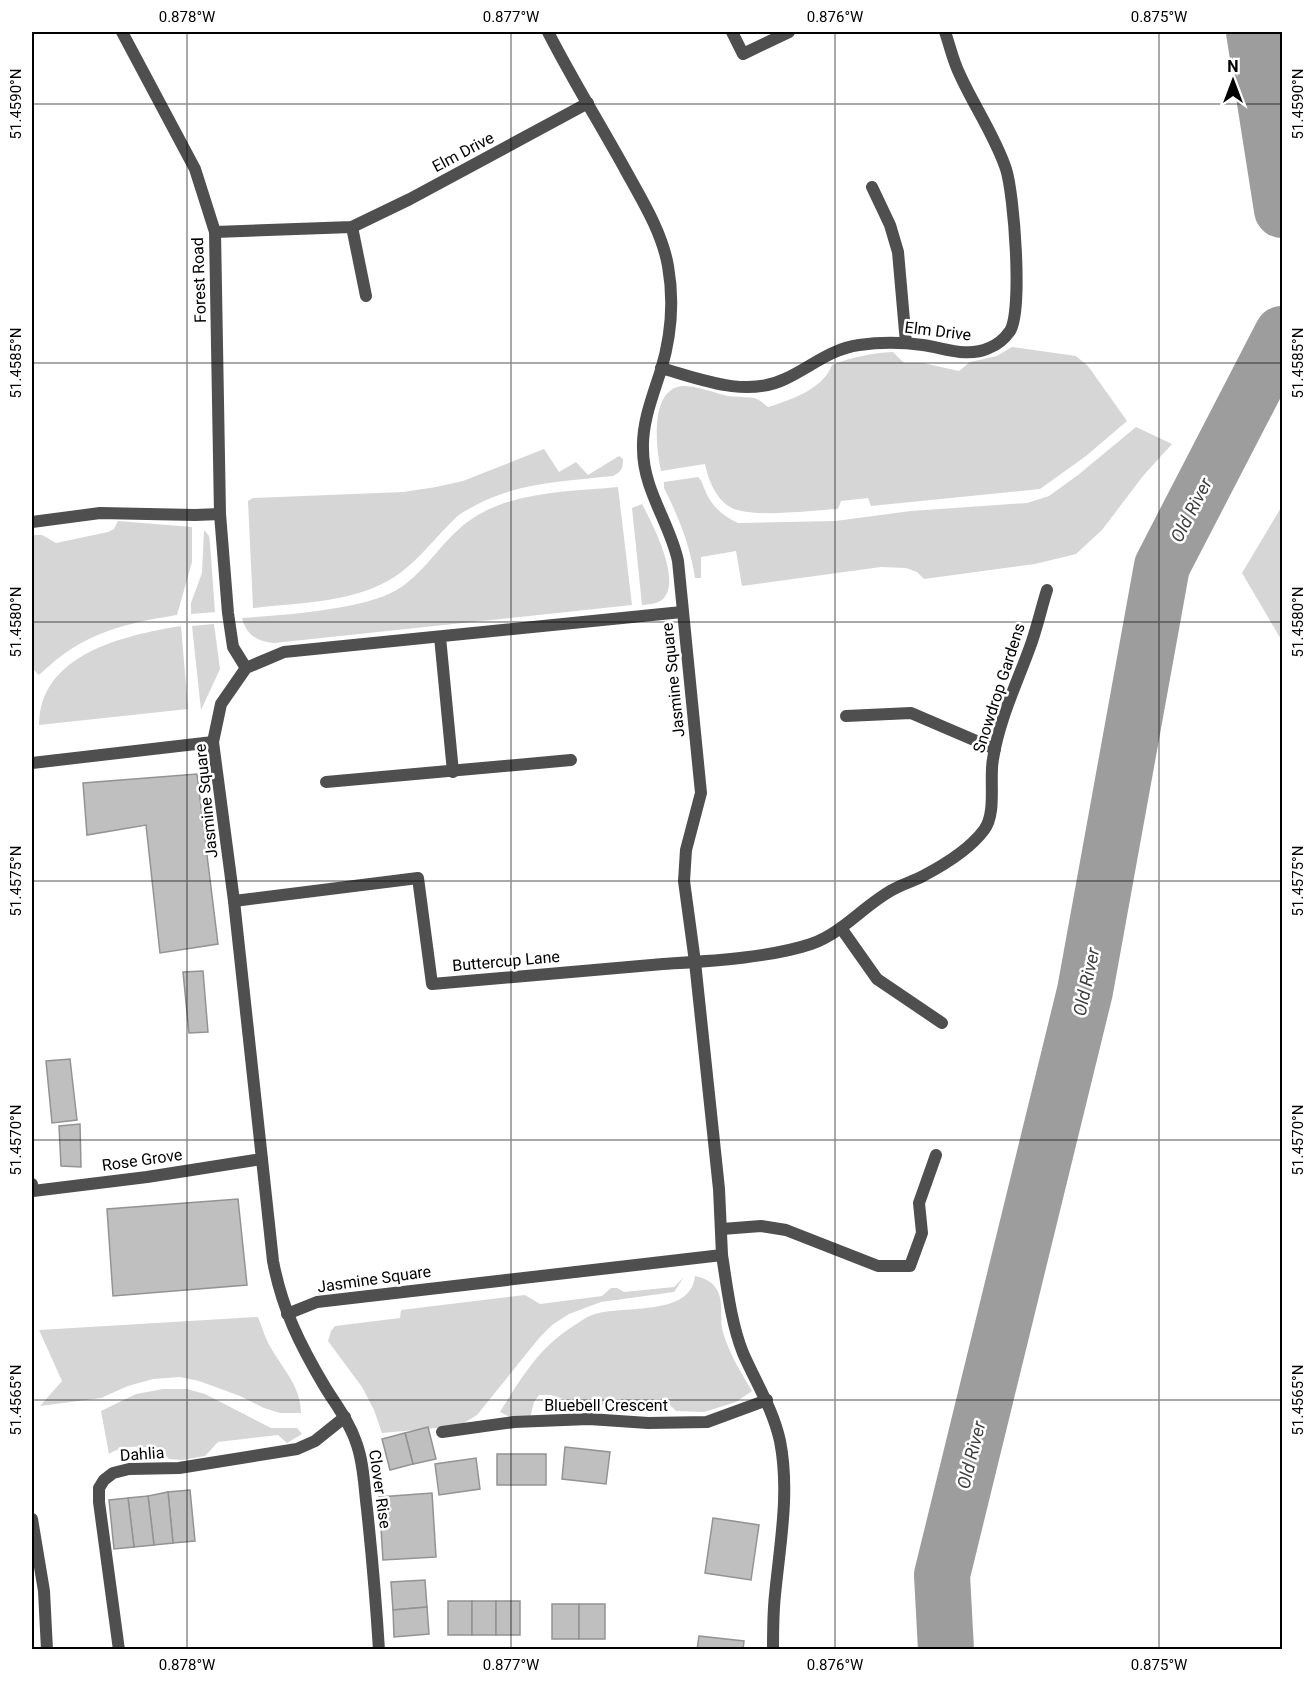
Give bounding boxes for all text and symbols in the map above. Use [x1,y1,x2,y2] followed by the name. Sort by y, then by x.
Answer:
[159,8,215,26] text: 0.878°W
[483,8,539,26] text: 0.877°W
[807,8,863,26] text: 0.876°W
[1131,8,1187,26] text: 0.875°W
[1203,51,1263,111] north arrow
[1227,57,1239,76] text: N
[7,69,25,139] text: 51.4590°N
[1289,69,1307,139] text: 51.4590°N
[429,128,497,176] street label: Elm Drive
[188,237,210,323] street label: Forest Road
[904,317,972,345] street label: Elm Drive
[7,328,25,398] text: 51.4585°N
[1289,328,1307,398] text: 51.4585°N
[1166,474,1217,546] water label: Old River
[7,587,25,657] text: 51.4580°N
[1289,587,1307,657] text: 51.4580°N
[969,621,1029,755] street label: Snowdrop Gardens
[658,622,688,738] street label: Jasmine Square
[191,743,221,859] street label: Jasmine Square
[7,846,25,916] text: 51.4575°N
[1289,846,1307,916] text: 51.4575°N
[1069,945,1104,1018] water label: Old River
[451,947,561,975] street label: Buttercup Lane
[7,1105,25,1175] text: 51.4570°N
[1289,1105,1307,1175] text: 51.4570°N
[101,1145,183,1175] street label: Rose Grove
[316,1262,432,1296] street label: Jasmine Square
[7,1365,25,1435] text: 51.4565°N
[1289,1365,1307,1435] text: 51.4565°N
[544,1396,668,1415] street label: Bluebell Crescent
[952,1418,990,1491] water label: Old River
[119,1443,165,1465] street label: Dahlia
[365,1448,395,1530] street label: Clover Rise
[159,1656,215,1674] text: 0.878°W
[483,1656,539,1674] text: 0.877°W
[807,1656,863,1674] text: 0.876°W
[1131,1656,1187,1674] text: 0.875°W

